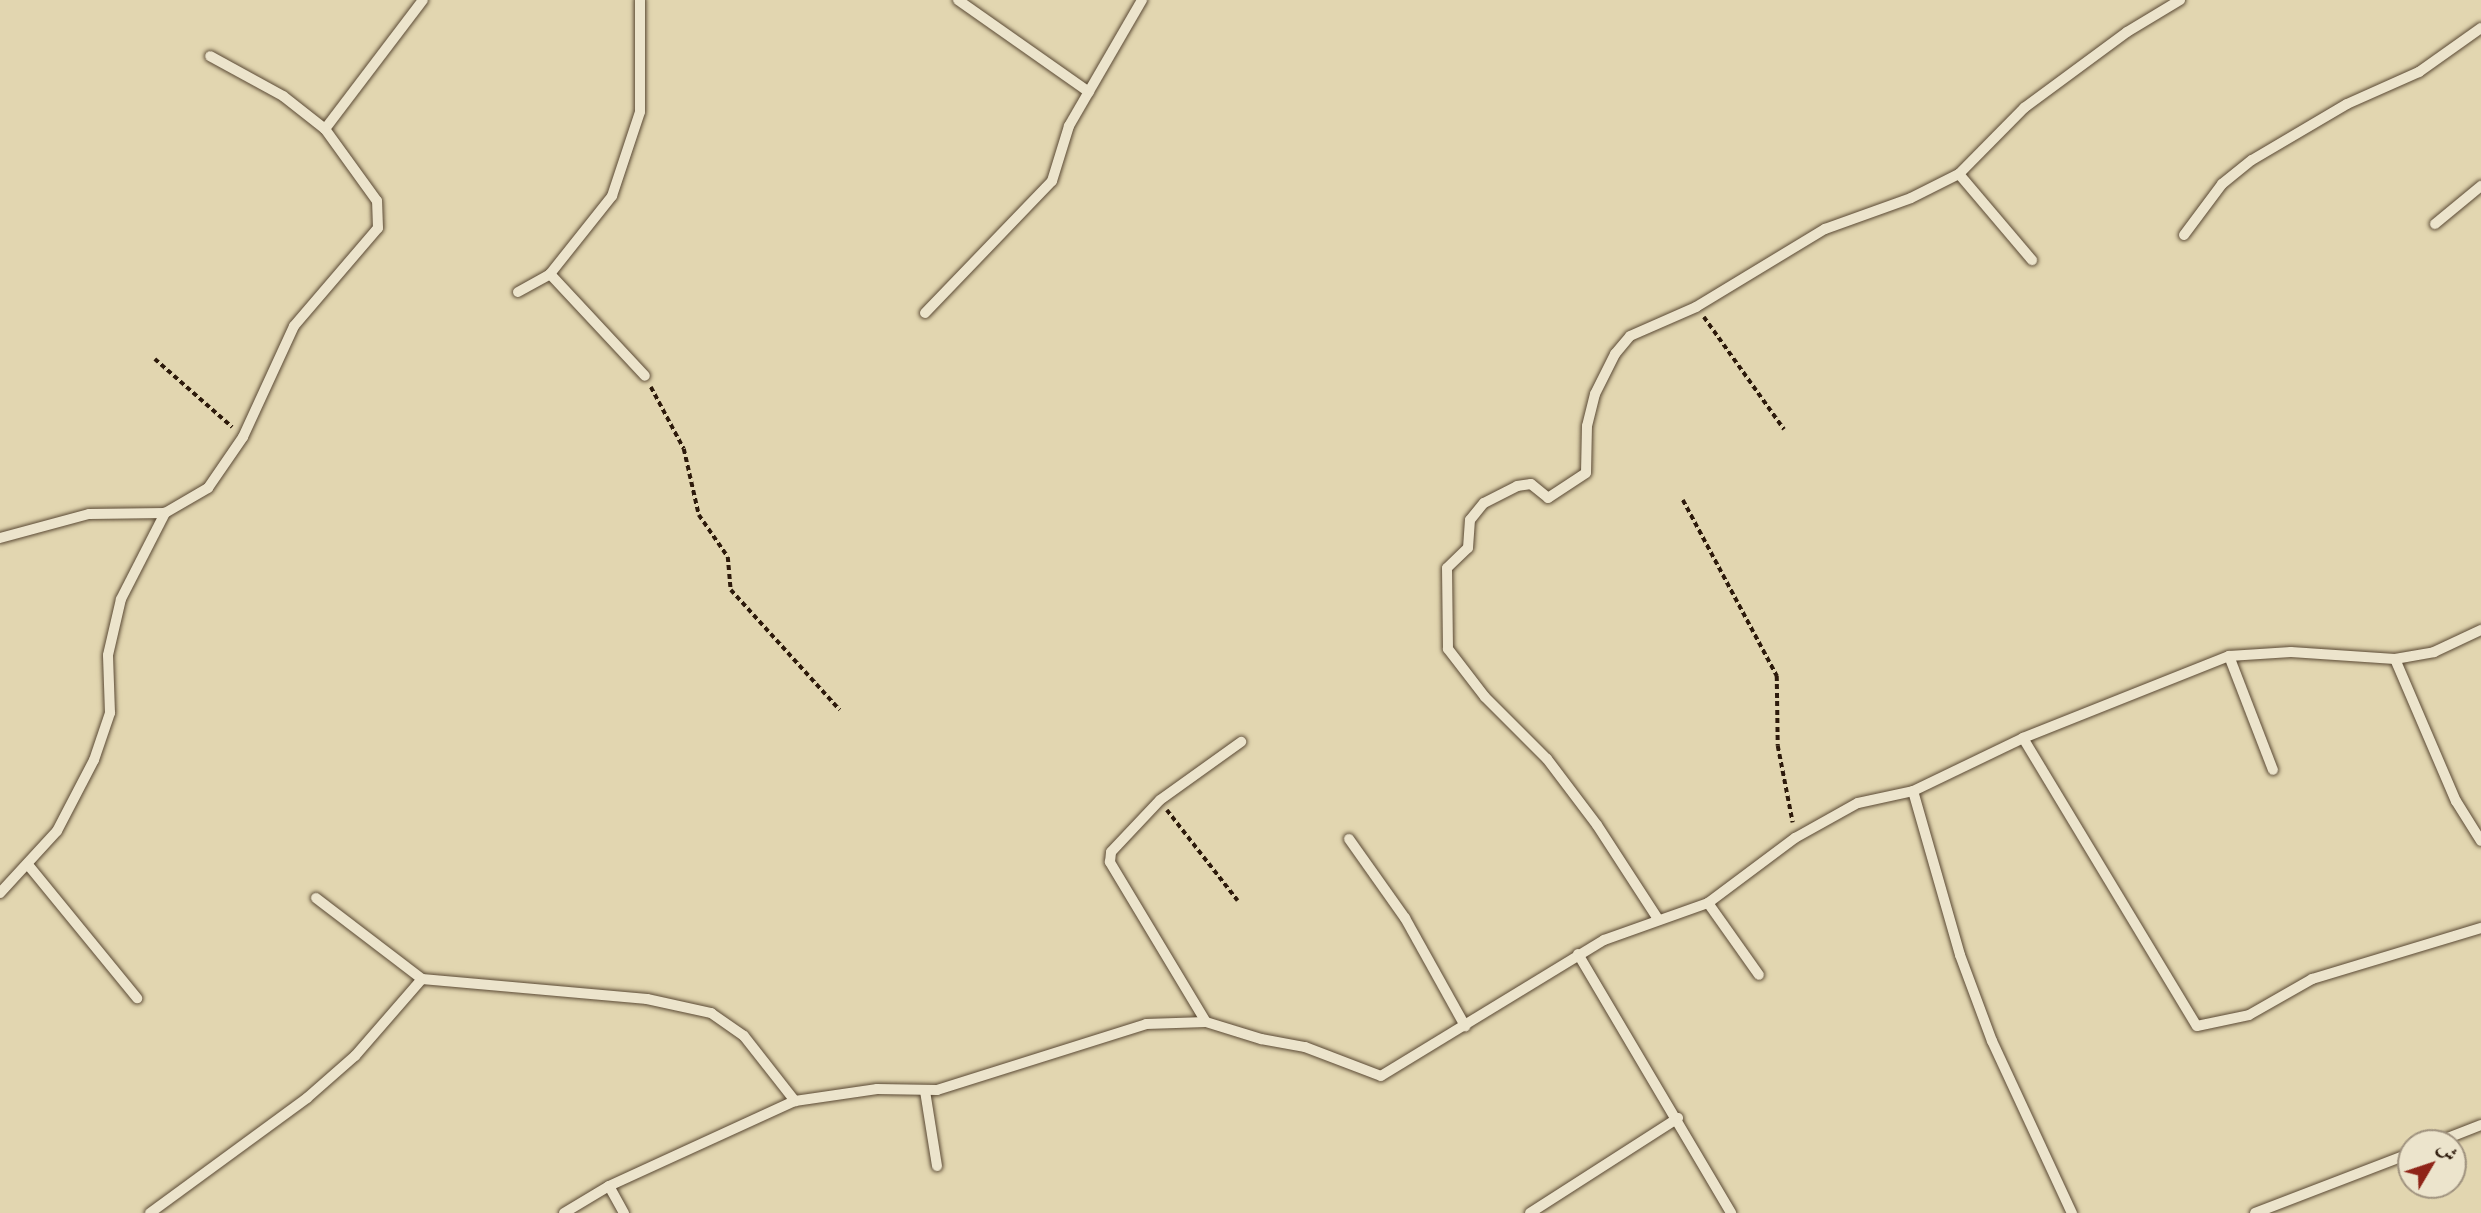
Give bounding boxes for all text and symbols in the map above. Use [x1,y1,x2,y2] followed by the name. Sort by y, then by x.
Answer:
[2397,1129,2467,1199] north arrow
[2432,1137,2462,1166] text: ش

